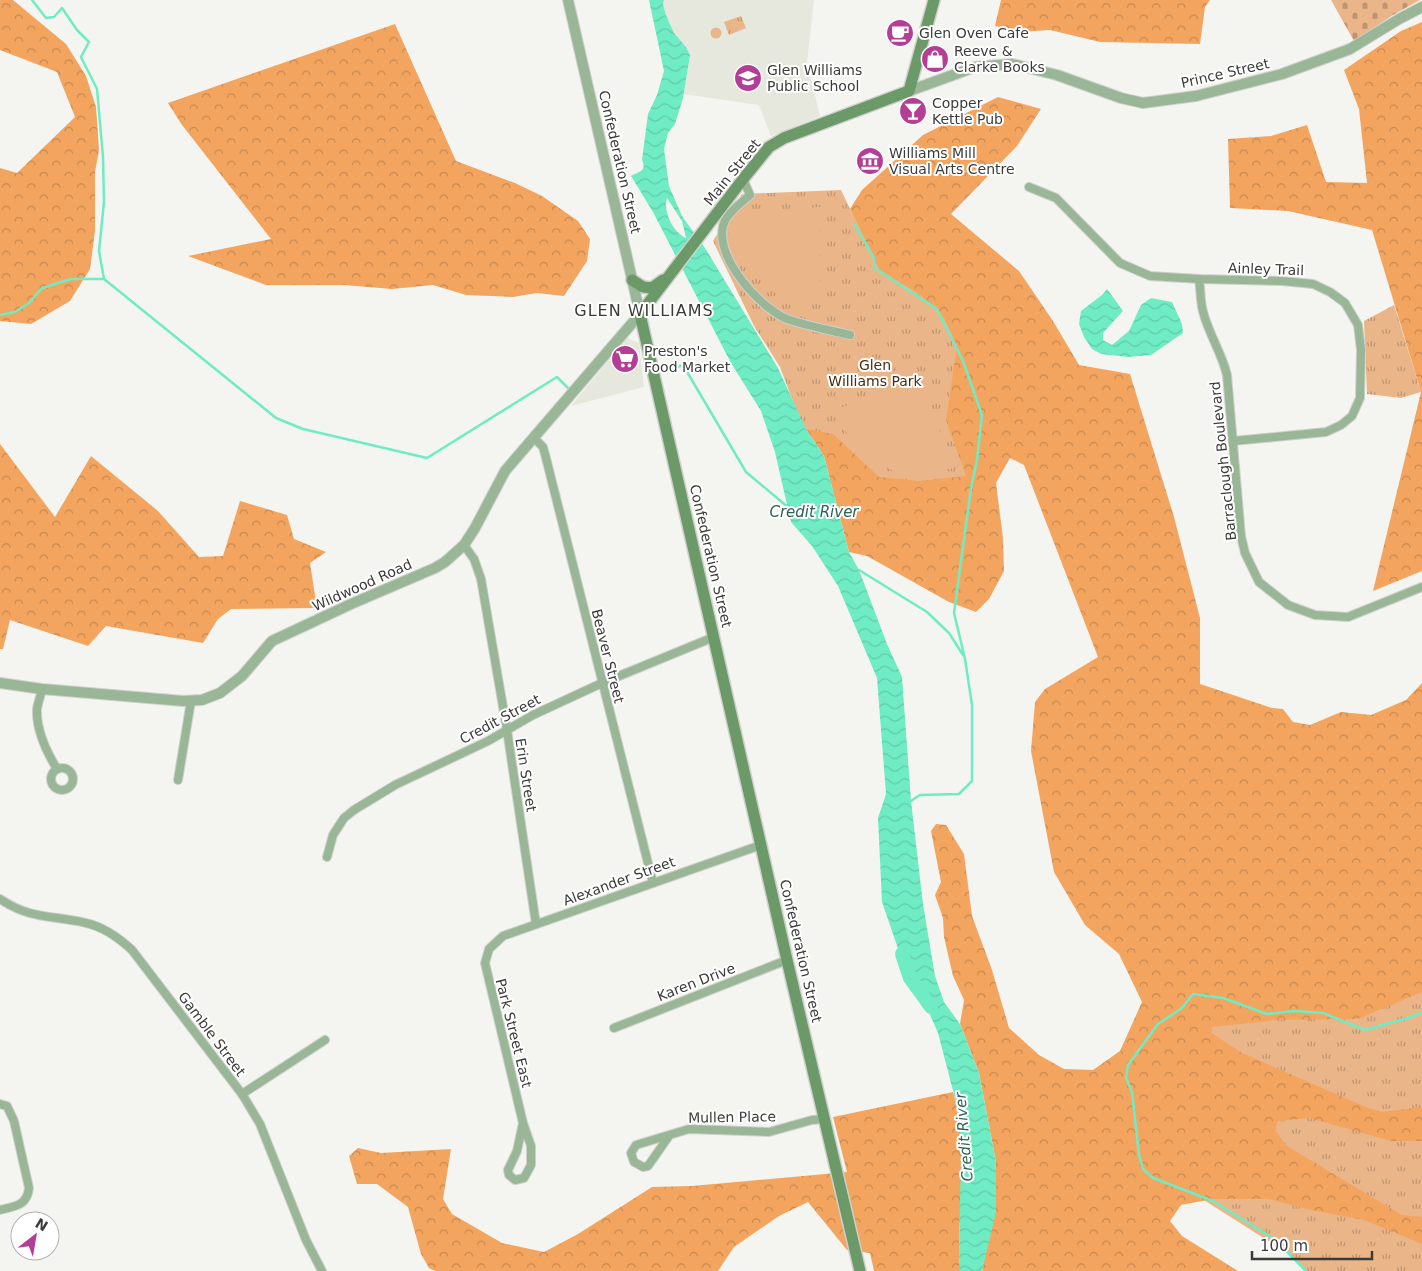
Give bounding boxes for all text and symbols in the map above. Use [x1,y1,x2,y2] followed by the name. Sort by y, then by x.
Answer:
[885,18,915,48] cafe icon: Glen Oven Cafe
[919,25,1029,41] place label: Glen Oven Cafe
[954,43,1045,75] place label: Reeve & Clarke Books
[920,44,950,74] shop icon: Reeve & Clarke Books
[1179,55,1271,91] street label: Prince Street
[767,62,862,94] place label: Glen Williams Public School
[733,63,763,93] school or university icon: Glen Williams Public School
[596,89,644,236] street label: Confederation Street
[932,95,1003,127] place label: Copper Kettle Pub
[898,96,928,126] bar icon: Copper Kettle Pub
[700,135,764,208] street label: Main Street
[889,145,1015,177] place label: Williams Mill Visual Arts Centre
[855,146,885,176] museum icon: Williams Mill Visual Arts Centre
[1228,260,1304,278] street label: Ainley Trail
[574,301,714,320] district label: GLEN WILLIAMS
[644,343,731,375] place label: Preston's Food Market
[610,344,640,374] supermarket icon: Preston's Food Market
[828,357,923,389] park label: Glen Williams Park
[1207,381,1239,541] street label: Barraclough Boulevard
[687,483,735,630] street label: Confederation Street
[769,503,859,521] water label: Credit River
[310,556,414,614] street label: Wildwood Road
[589,607,628,705] street label: Beaver Street
[457,691,544,747] street label: Credit Street
[512,737,540,813] street label: Erin Street
[561,853,678,909] street label: Alexander Street
[777,878,825,1025] street label: Confederation Street
[655,960,737,1004] street label: Karen Drive
[493,977,535,1090] street label: Park Street East
[175,989,249,1080] street label: Gamble Street
[951,1091,977,1182] water label: Credit River
[688,1108,776,1126] street label: Mullen Place
[10,1211,60,1261] north arrow
[33,1215,51,1235] text: N
[1252,1228,1372,1260] scale bar
[1260,1237,1308,1255] text: 100 m

